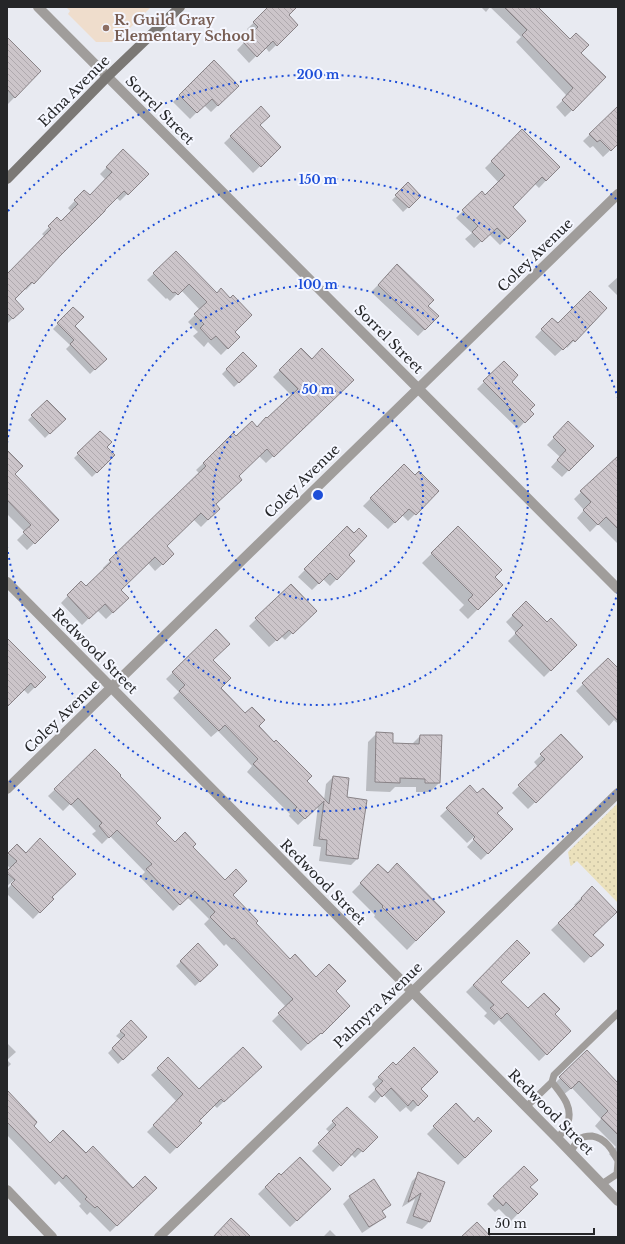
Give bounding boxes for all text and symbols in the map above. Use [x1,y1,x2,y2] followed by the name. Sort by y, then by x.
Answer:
[114,11,255,45] place label: R. Guild Gray Elementary School
[101,23,111,33] marker: R. Guild Gray Elementary School
[35,52,113,130] street label: Edna Avenue
[297,67,340,82] text: 200 m
[122,72,199,149] street label: Sorrel Street
[299,172,338,187] text: 150 m
[493,214,577,296] street label: Coley Avenue
[298,277,339,292] text: 100 m
[351,301,428,378] street label: Sorrel Street
[302,382,335,397] text: 50 m
[260,440,344,522] street label: Coley Avenue
[311,488,325,502] centre of rings
[48,604,142,698] street label: Redwood Street
[20,675,104,757] street label: Coley Avenue
[276,835,370,929] street label: Redwood Street
[330,958,426,1052] street label: Palmyra Avenue
[504,1065,598,1159] street label: Redwood Street
[489,1210,594,1236] scale bar
[495,1216,527,1231] text: 50 m

